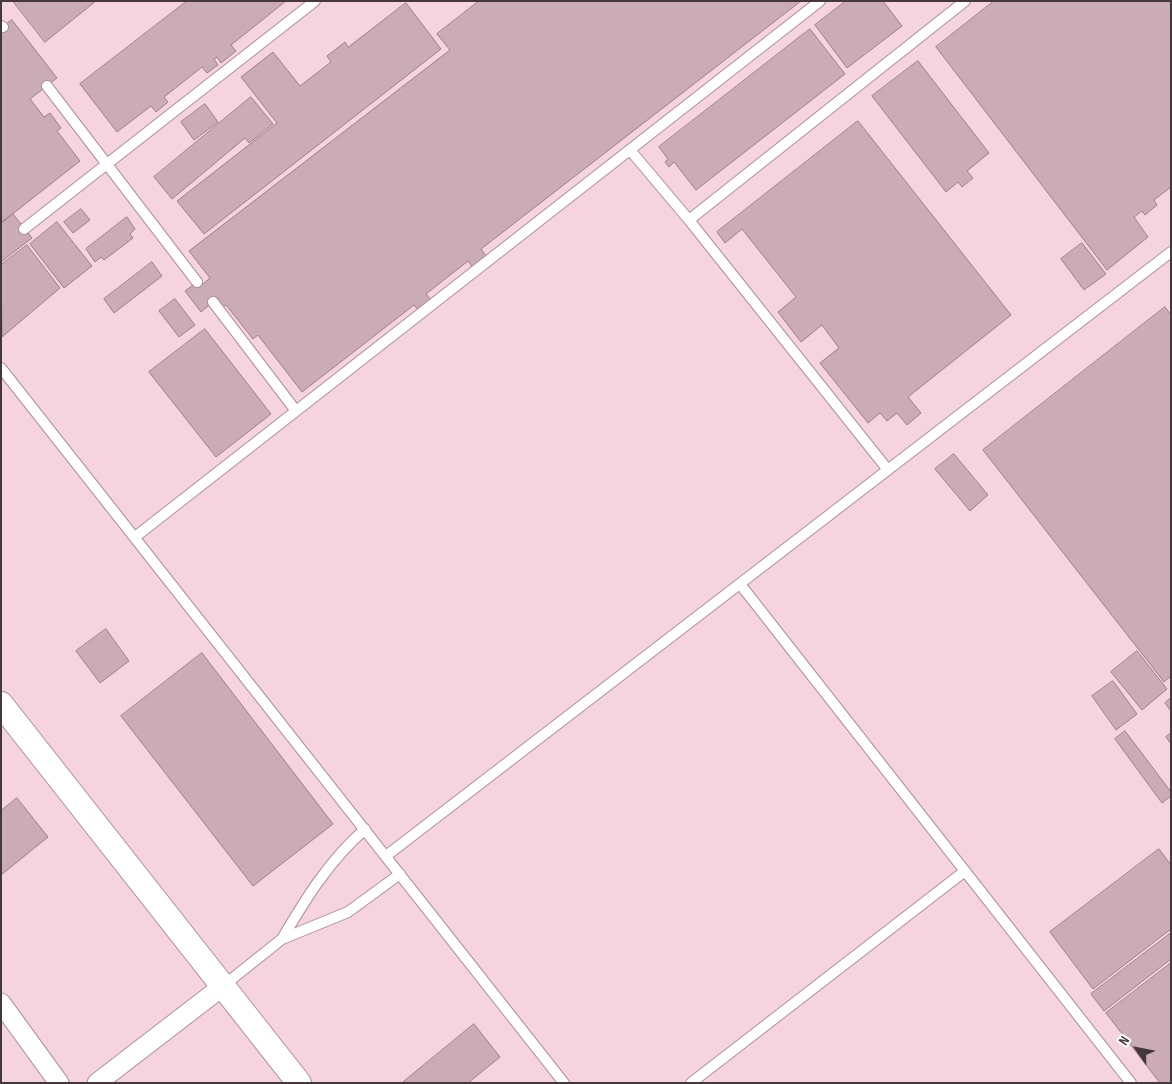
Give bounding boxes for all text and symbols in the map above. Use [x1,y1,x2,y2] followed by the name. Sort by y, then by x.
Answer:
[1112,1024,1162,1074] north arrow
[1115,1033,1133,1048] text: N

